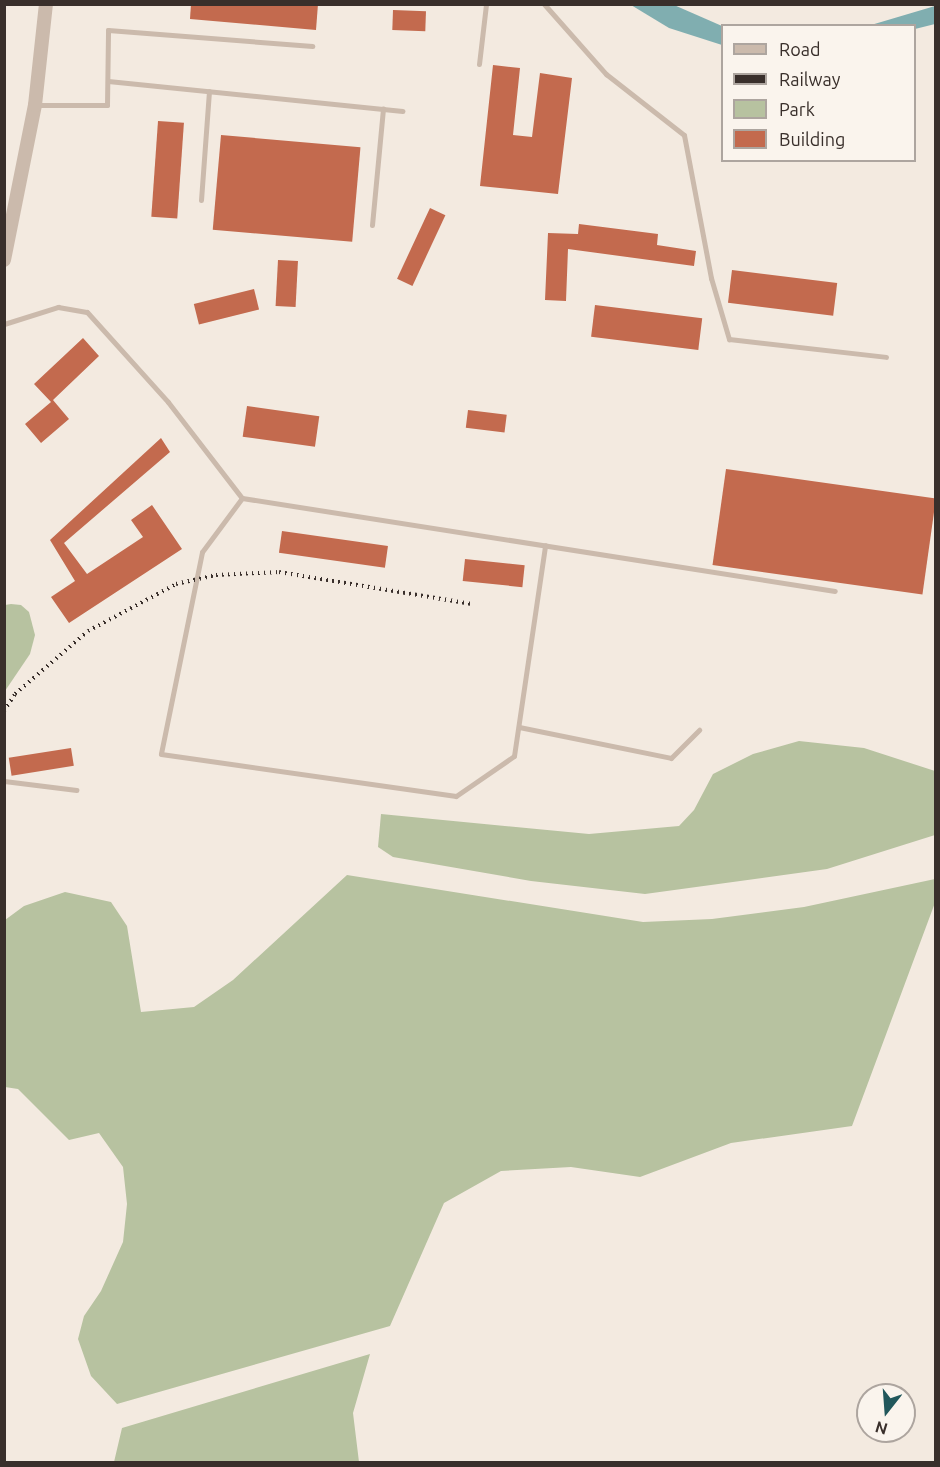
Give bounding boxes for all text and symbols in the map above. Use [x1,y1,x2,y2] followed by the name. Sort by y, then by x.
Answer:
[721,24,916,162] legend
[779,39,821,59] text: Road
[779,69,840,89] text: Railway
[779,99,815,119] text: Park
[779,129,845,149] text: Building
[856,1383,916,1443] north arrow
[873,1418,890,1439] text: N

